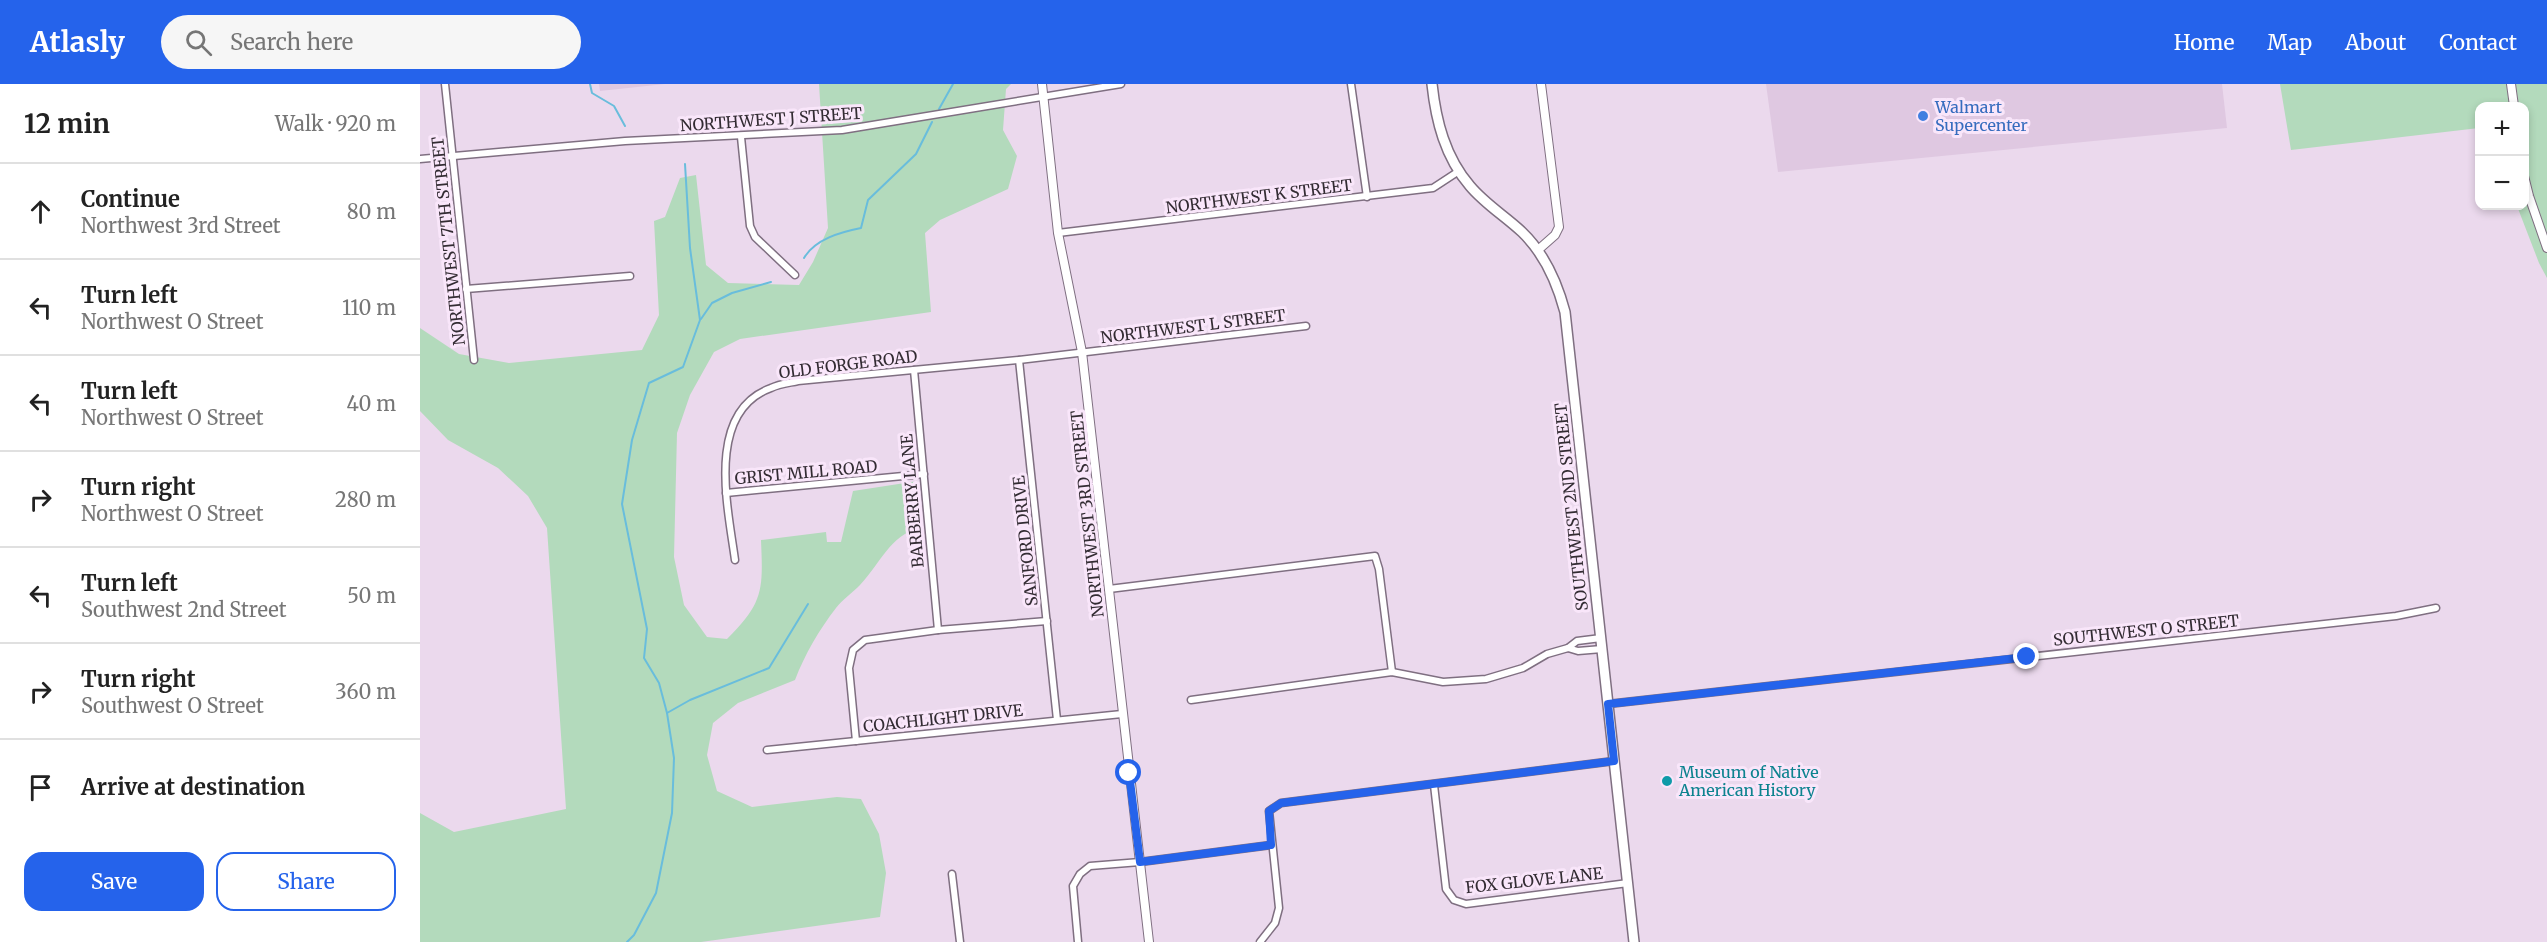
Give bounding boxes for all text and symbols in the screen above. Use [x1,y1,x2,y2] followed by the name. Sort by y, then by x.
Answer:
[161,15,581,69] search box
[30,24,125,60] text: Atlasly
[182,26,215,59] icon: search
[230,28,353,56] text: Search here
[2174,29,2234,56] text: Home
[2267,29,2312,56] text: Map
[2345,29,2406,56] text: About
[2439,29,2517,56] text: Contact
[1934,97,2028,135] place label: Walmart Supercenter
[2475,102,2529,210] map controls
[2475,102,2529,156] button: +
[679,103,863,135] street label: NORTHWEST J STREET
[24,107,110,140] text: 12 min
[1916,109,1930,123] marker: Walmart Supercenter
[275,111,396,136] text: Walk · 920 m
[427,136,469,346] street label: NORTHWEST 7TH STREET
[2475,156,2529,210] button: −
[1165,175,1353,217] street label: NORTHWEST K STREET
[81,185,180,213] text: Continue
[24,195,57,228] icon: ahead
[347,199,396,224] text: 80 m
[81,213,281,238] text: Northwest 3rd Street
[81,281,178,309] text: Turn left
[24,291,57,324] icon: left
[342,295,396,320] text: 110 m
[1099,305,1287,347] street label: NORTHWEST L STREET
[81,309,264,334] text: Northwest O Street
[778,346,918,382] street label: OLD FORGE ROAD
[81,377,178,405] text: Turn left
[24,387,57,420] icon: left
[346,391,396,416] text: 40 m
[1550,402,1592,612] street label: SOUTHWEST 2ND STREET
[81,405,264,430] text: Northwest O Street
[1066,410,1108,618] street label: NORTHWEST 3RD STREET
[896,433,928,569] street label: BARBERRY LANE
[734,456,878,488] street label: GRIST MILL ROAD
[81,473,195,501] text: Turn right
[1008,474,1042,607] street label: SANFORD DRIVE
[24,483,57,516] icon: right
[335,487,396,512] text: 280 m
[81,501,264,526] text: Northwest O Street
[81,569,178,597] text: Turn left
[24,579,57,612] icon: left
[347,583,396,608] text: 50 m
[81,597,286,622] text: Southwest 2nd Street
[2052,610,2240,650] street label: SOUTHWEST O STREET
[2013,643,2039,669] route end
[81,665,195,693] text: Turn right
[24,675,57,708] icon: right
[335,679,396,704] text: 360 m
[81,693,264,718] text: Southwest O Street
[862,700,1025,736] street label: COACHLIGHT DRIVE
[1115,759,1141,785] route start
[1678,762,1819,800] place label: Museum of Native American History
[24,771,57,804] icon: arrive
[81,773,305,801] text: Arrive at destination
[1660,774,1674,788] marker: Museum of Native American History
[24,852,204,911] button: Save
[216,852,396,911] button: Share
[1464,863,1604,897] street label: FOX GLOVE LANE

